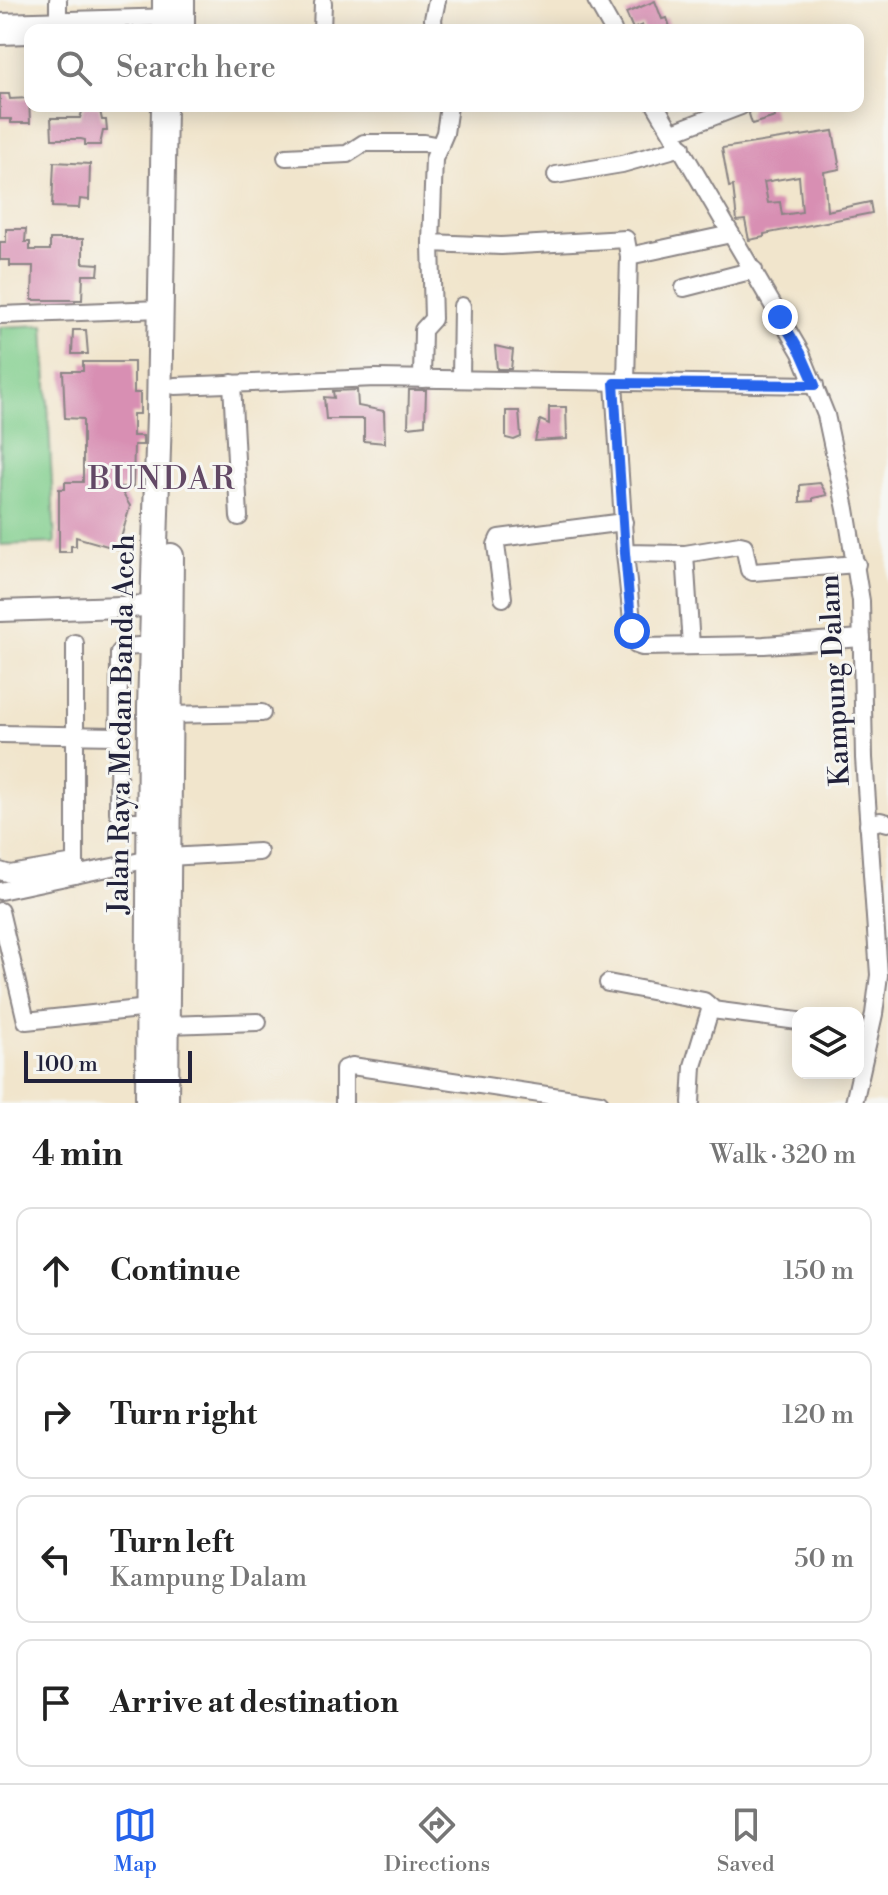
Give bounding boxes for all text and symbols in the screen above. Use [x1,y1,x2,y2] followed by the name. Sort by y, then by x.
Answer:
[24,24,864,112] search box
[52,46,96,90] icon: search
[116,49,276,87] text: Search here
[762,299,798,335] route end
[87,459,236,499] district label: BUNDAR
[101,534,143,915] street label: Jalan Raya Medan Banda Aceh
[812,573,858,787] street label: Kampung Dalam
[614,613,650,649] route start
[792,1007,864,1079] map controls
[792,1007,864,1079] button: layers
[24,1047,192,1083] scale bar
[36,1051,98,1078] text: 100 m
[32,1134,123,1176] text: 4 min
[710,1139,856,1171] text: Walk · 320 m
[34,1249,78,1293] icon: ahead
[110,1252,241,1290] text: Continue
[783,1255,854,1287] text: 150 m
[34,1393,78,1437] icon: right
[110,1396,257,1434] text: Turn right
[782,1399,854,1431] text: 120 m
[110,1524,234,1562] text: Turn left
[34,1537,78,1581] icon: left
[794,1543,854,1575] text: 50 m
[110,1562,307,1594] text: Kampung Dalam
[34,1681,78,1725] icon: arrive
[110,1684,399,1722] text: Arrive at destination
[113,1803,157,1878] tab: Map
[384,1803,490,1878] tab: Directions
[717,1803,775,1878] tab: Saved

